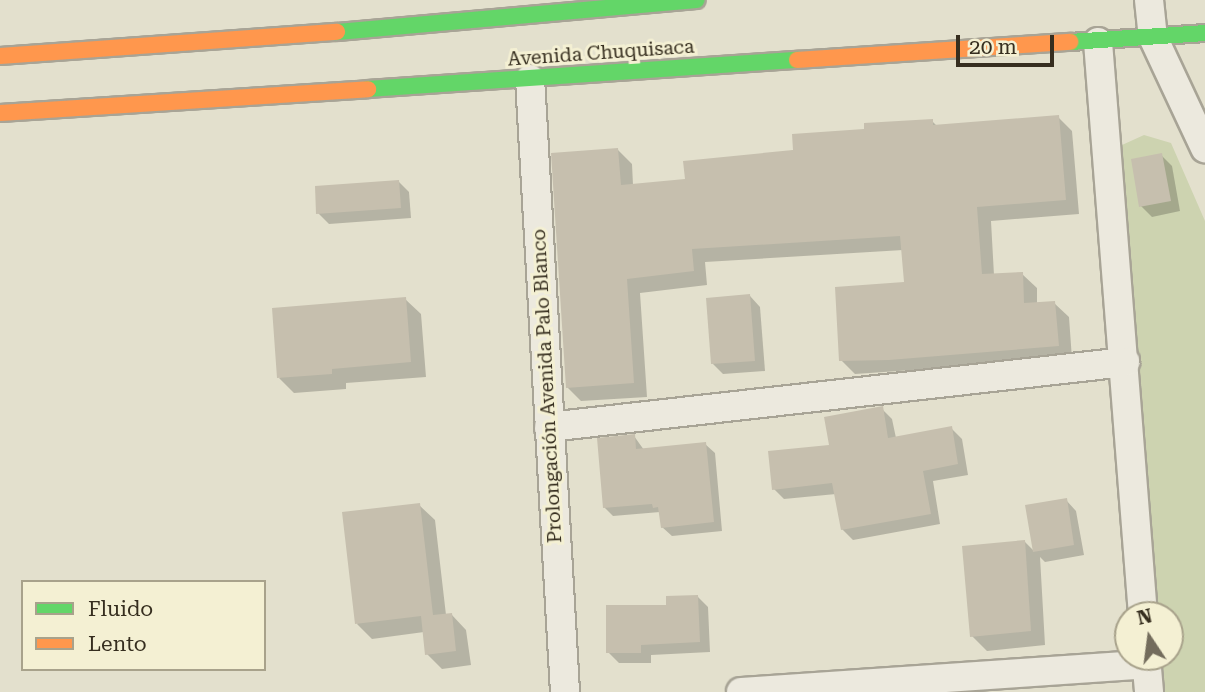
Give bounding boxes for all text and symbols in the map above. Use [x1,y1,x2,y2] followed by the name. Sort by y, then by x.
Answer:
[960,21,1058,65] scale bar
[507,35,695,71] street label: Avenida Chuquisaca
[969,35,1017,59] text: 20 m
[527,228,567,544] street label: Prolongación Avenida Palo Blanco
[21,580,266,671] legend
[88,597,153,621] text: Fluido
[1114,601,1184,671] north arrow
[1135,604,1154,630] text: N
[88,632,147,656] text: Lento

